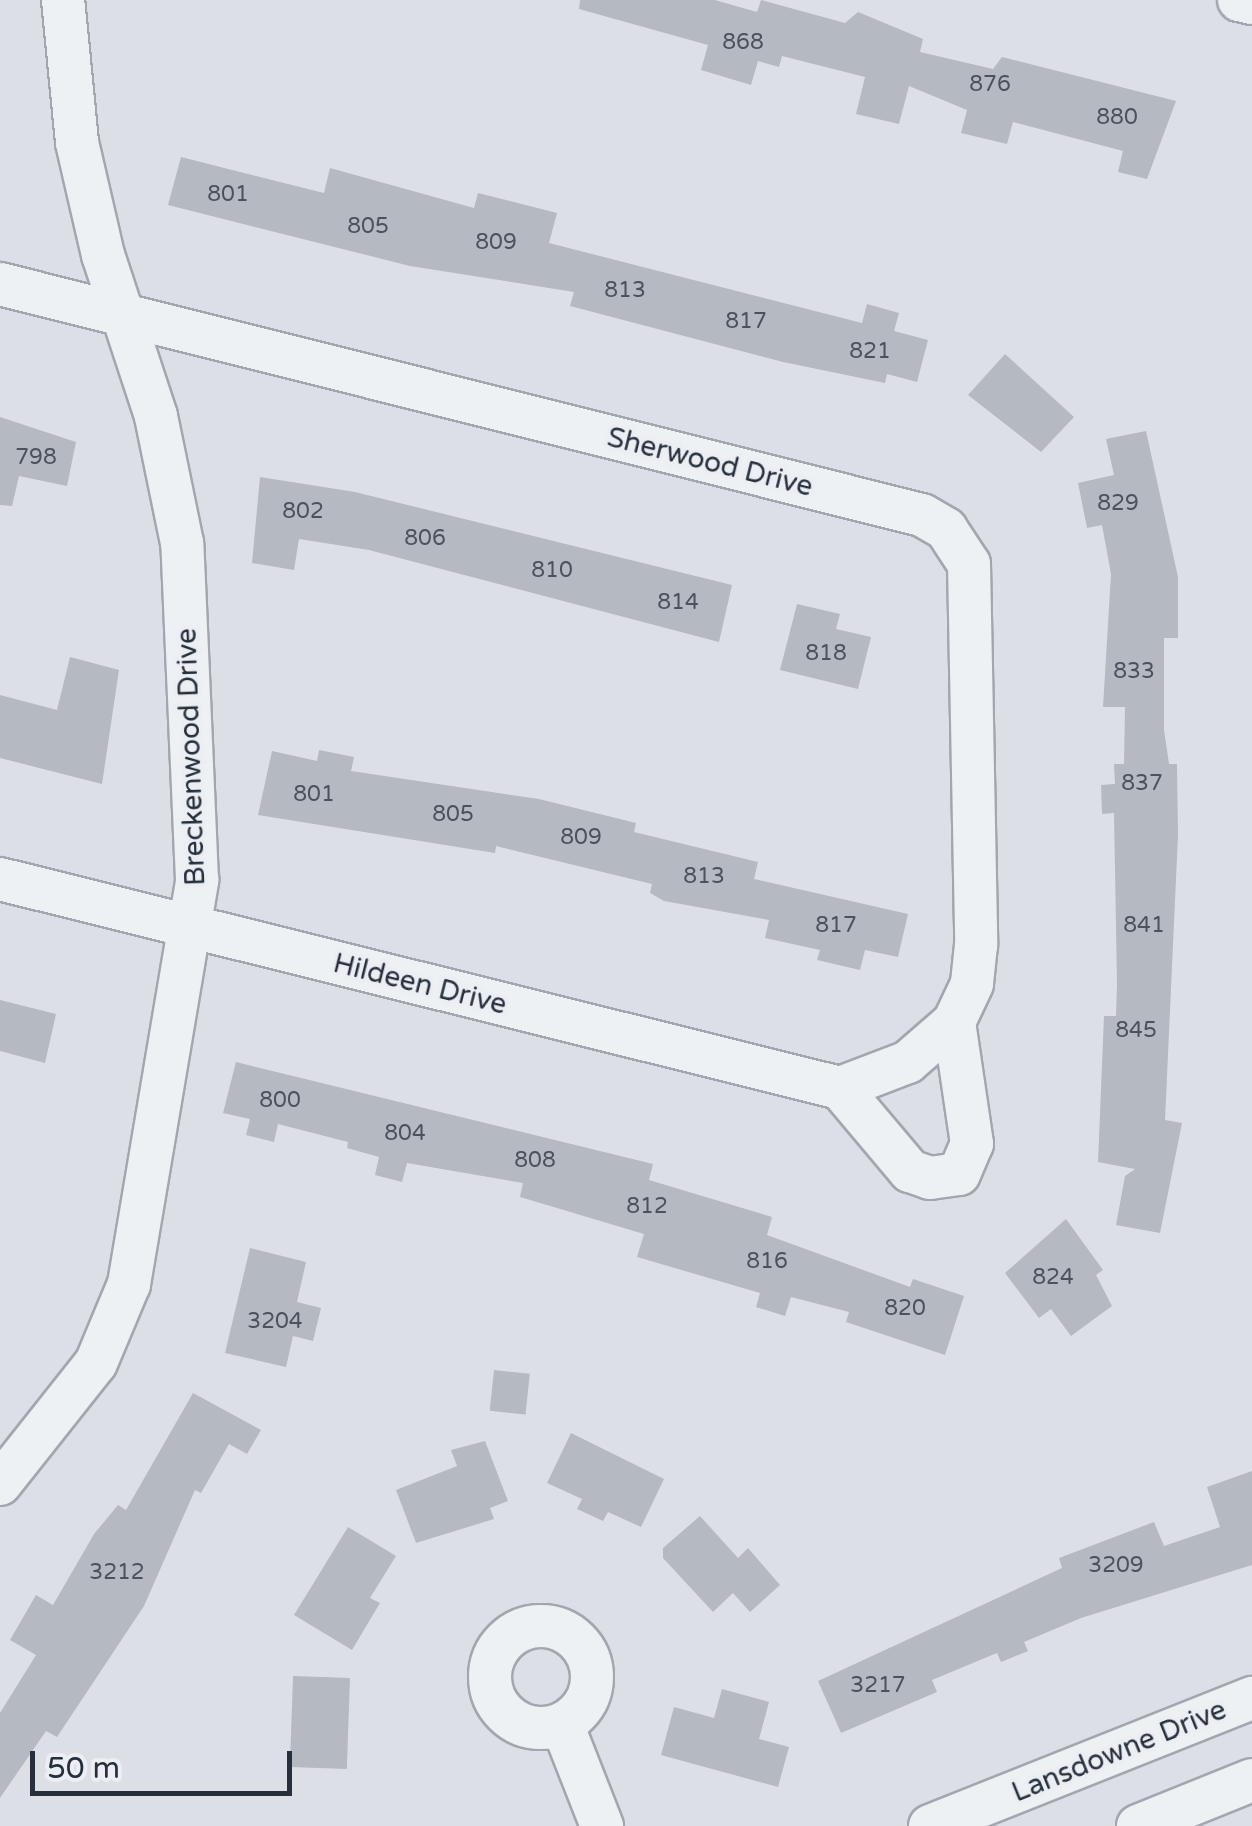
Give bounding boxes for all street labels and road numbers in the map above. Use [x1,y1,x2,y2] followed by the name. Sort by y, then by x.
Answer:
[604,420,816,504] street label: Sherwood Drive
[170,628,212,886] street label: Breckenwood Drive
[330,946,510,1022] street label: Hildeen Drive
[1007,1693,1231,1809] street label: Lansdowne Drive

